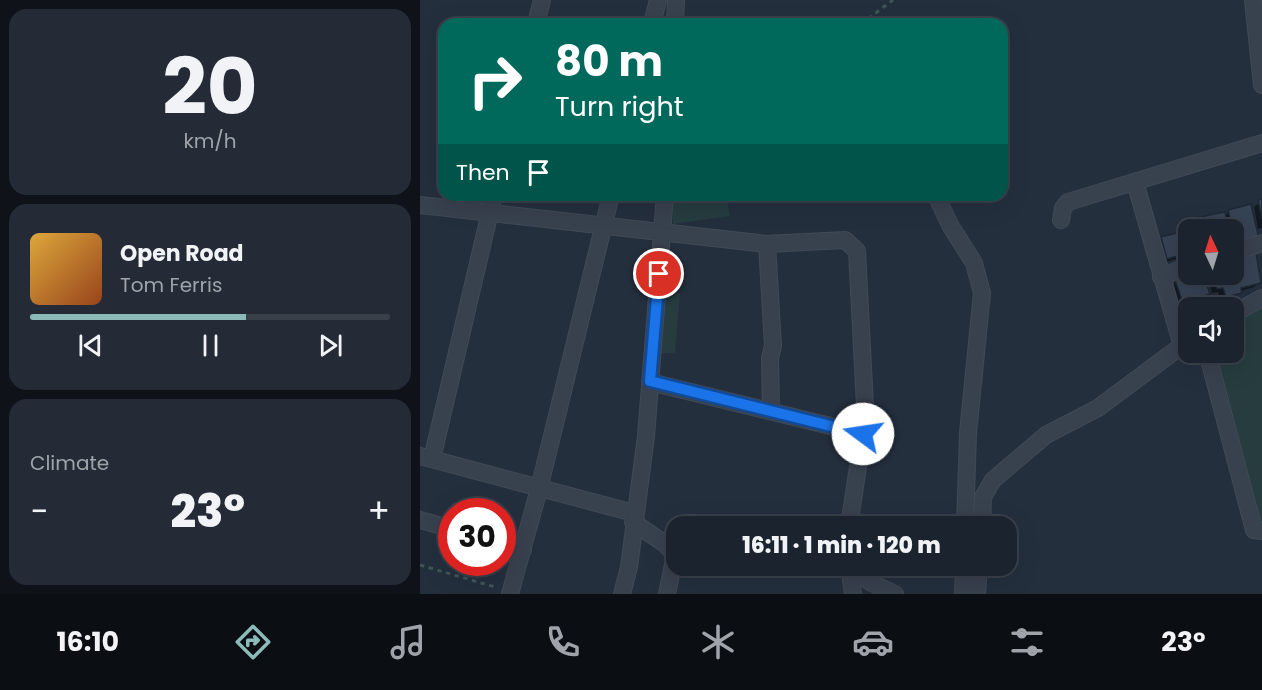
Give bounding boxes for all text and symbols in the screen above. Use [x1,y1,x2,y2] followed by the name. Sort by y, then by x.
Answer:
[162,32,258,141] text: 20
[555,32,663,91] text: 80 m
[456,42,534,120] icon: right
[555,88,684,125] text: Turn right
[183,127,237,155] text: km/h
[522,156,555,189] icon: arrive
[456,157,510,188] text: Then
[1178,219,1244,285] north arrow
[1178,219,1244,363] map controls
[120,238,244,269] text: Open Road
[633,248,684,299] pin
[642,257,675,290] icon: arrive
[120,271,222,299] text: Tom Ferris
[1178,297,1244,363] button: sound
[74,329,107,362] icon: previous
[194,329,227,362] icon: pause
[314,329,347,362] icon: next
[831,402,895,466] position arrow
[30,449,109,477] text: Climate
[170,480,245,543] text: 23°
[30,488,48,535] text: −
[367,488,390,535] text: +
[438,498,516,576] speed limit sign: 30
[742,530,941,561] text: 16:11 · 1 min · 120 m
[232,621,274,663] icon: directions
[387,621,429,663] icon: music
[542,621,584,663] icon: phone
[697,621,739,663] icon: climate
[852,621,894,663] icon: car
[1006,621,1048,663] icon: filters
[56,623,119,660] text: 16:10
[1161,623,1205,660] text: 23°

